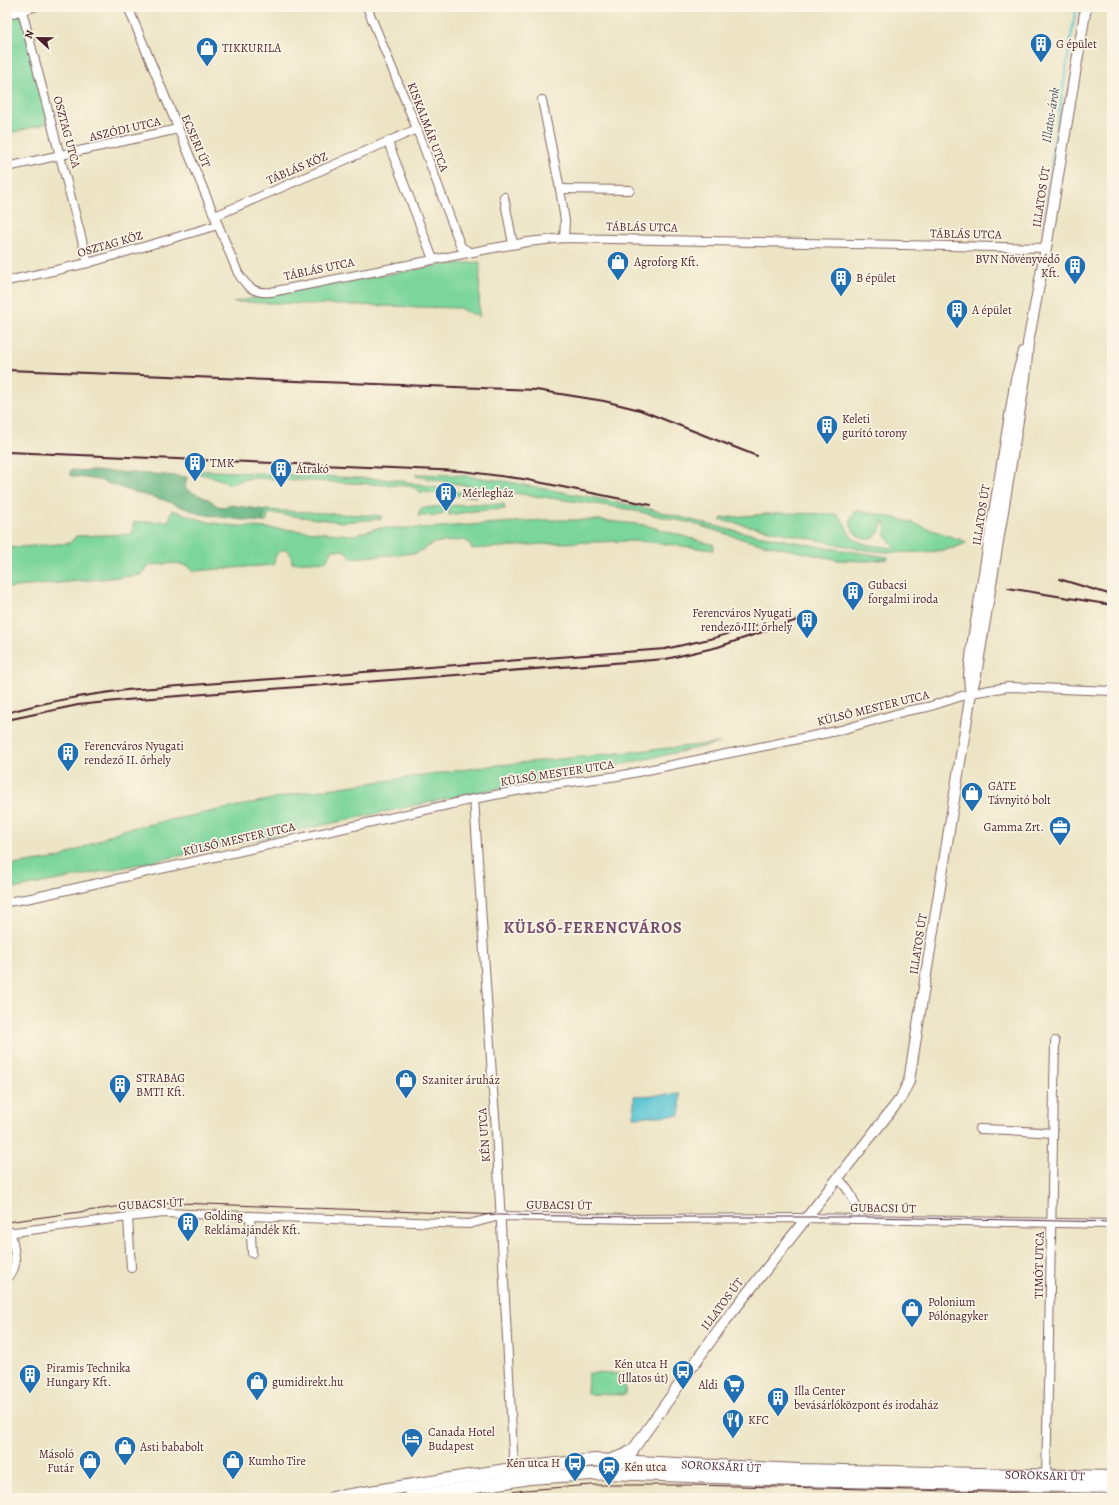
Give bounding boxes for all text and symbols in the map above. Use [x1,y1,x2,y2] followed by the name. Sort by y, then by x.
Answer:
[18,18,58,58] north arrow
[21,28,38,41] text: N
[1028,31,1054,64] building icon: G épület
[194,35,220,68] shop icon: TIKKURILA
[1056,36,1097,52] place label: G épület
[222,40,282,56] place label: TIKKURILA
[404,80,453,175] street label: KISKALMÁR UTCA
[1038,86,1063,144] water label: Illatos-árok
[50,94,85,171] street label: OSZTAG UTCA
[178,112,215,171] street label: ECSERI ÚT
[87,113,163,145] street label: ASZÓDI UTCA
[264,148,330,188] street label: TÁBLÁS KÖZ
[1028,165,1054,229] street label: ILLATOS ÚT
[606,218,679,236] street label: TÁBLÁS UTCA
[930,225,1003,243] street label: TÁBLÁS UTCA
[75,227,145,261] street label: OSZTAG KÖZ
[605,249,631,282] shop icon: Agroforg Kft.
[975,251,1060,281] place label: BVN Növényvédő Kft.
[1062,253,1088,286] building icon: BVN Növényvédő Kft.
[282,254,357,284] street label: TÁBLÁS UTCA
[633,254,699,270] place label: Agroforg Kft.
[828,265,854,298] building icon: B épület
[856,270,896,286] place label: B épület
[944,297,970,330] building icon: A épület
[971,302,1012,318] place label: A épület
[842,411,908,441] place label: Keleti gurító torony
[814,413,840,446] building icon: Keleti gurító torony
[182,450,208,483] building icon: TMK
[210,455,235,471] place label: TMK
[268,456,294,489] building icon: Átrakó
[295,461,329,477] place label: Átrakó
[433,480,459,513] building icon: Mérlegház
[968,483,994,547] street label: ILLATOS ÚT
[462,485,514,501] place label: Mérlegház
[868,577,939,607] place label: Gubacsi forgalmi iroda
[840,579,866,612] building icon: Gubacsi forgalmi iroda
[692,605,793,635] place label: Ferencváros Nyugati rendező III. őrhely
[794,607,820,640] building icon: Ferencváros Nyugati rendező III. őrhely
[815,686,932,730] street label: KÜLSŐ MESTER UTCA
[84,738,184,768] place label: Ferencváros Nyugati rendező II. őrhely
[55,740,81,773] building icon: Ferencváros Nyugati rendező II. őrhely
[499,756,616,790] street label: KÜLSŐ MESTER UTCA
[988,778,1051,808] place label: GATE Távnyitó bolt
[959,780,985,813] shop icon: GATE Távnyitó bolt
[1047,814,1073,847] office icon: Gamma Zrt.
[181,818,298,860] street label: KÜLSŐ MESTER UTCA
[984,819,1044,835] place label: Gamma Zrt.
[905,912,931,976] street label: ILLATOS ÚT
[503,917,683,939] district label: KÜLSŐ-FERENCVÁROS
[393,1067,419,1100] shop icon: Szaniter áruház
[136,1070,185,1100] place label: STRABAG BMTI Kft.
[107,1072,133,1105] building icon: STRABAG BMTI Kft.
[422,1072,500,1088] place label: Szaniter áruház
[474,1106,494,1163] street label: KÉN UTCA
[118,1194,185,1214] street label: GUBACSI ÚT
[526,1196,592,1214] street label: GUBACSI ÚT
[850,1199,916,1217] street label: GUBACSI ÚT
[204,1208,301,1238] place label: Golding Reklámajándék Kft.
[175,1210,201,1243] building icon: Golding Reklámajándék Kft.
[1030,1230,1048,1299] street label: TIMÓT UTCA
[697,1274,747,1333] street label: ILLATOS ÚT
[928,1294,989,1324] place label: Polonium Pólónagyker
[899,1296,925,1329] shop icon: Polonium Pólónagyker
[614,1356,668,1386] place label: Kén utca H (Illatos út)
[670,1358,696,1391] bus stop icon: Kén utca H (Illatos út)
[46,1360,131,1390] place label: Piramis Technika Hungary Kft.
[17,1362,43,1395] building icon: Piramis Technika Hungary Kft.
[244,1369,270,1402] shop icon: gumidirekt.hu
[721,1372,747,1405] supermarket icon: Aldi
[272,1374,344,1390] place label: gumidirekt.hu
[697,1377,718,1393] place label: Aldi
[794,1383,939,1413] place label: Illa Center bevásárlóközpont és irodaház
[765,1385,791,1418] building icon: Illa Center bevásárlóközpont és irodaház
[720,1407,746,1440] restaurant icon: KFC
[748,1412,769,1428] place label: KFC
[428,1424,495,1454] place label: Canada Hotel Budapest
[399,1426,425,1459] hotel icon: Canada Hotel Budapest
[112,1434,138,1467] shop icon: Asti bababolt
[139,1439,204,1455] place label: Asti bababolt
[39,1446,74,1476] place label: Másoló Futár
[77,1448,103,1481] shop icon: Másoló Futár
[220,1448,246,1481] shop icon: Kumho Tire
[562,1450,588,1483] bus stop icon: Kén utca H
[248,1453,306,1469] place label: Kumho Tire
[596,1454,622,1487] station icon: Kén utca
[506,1455,560,1471] place label: Kén utca H
[681,1456,762,1476] street label: SOROKSÁRI ÚT
[624,1459,667,1475] place label: Kén utca
[1005,1467,1085,1484] street label: SOROKSÁRI ÚT

